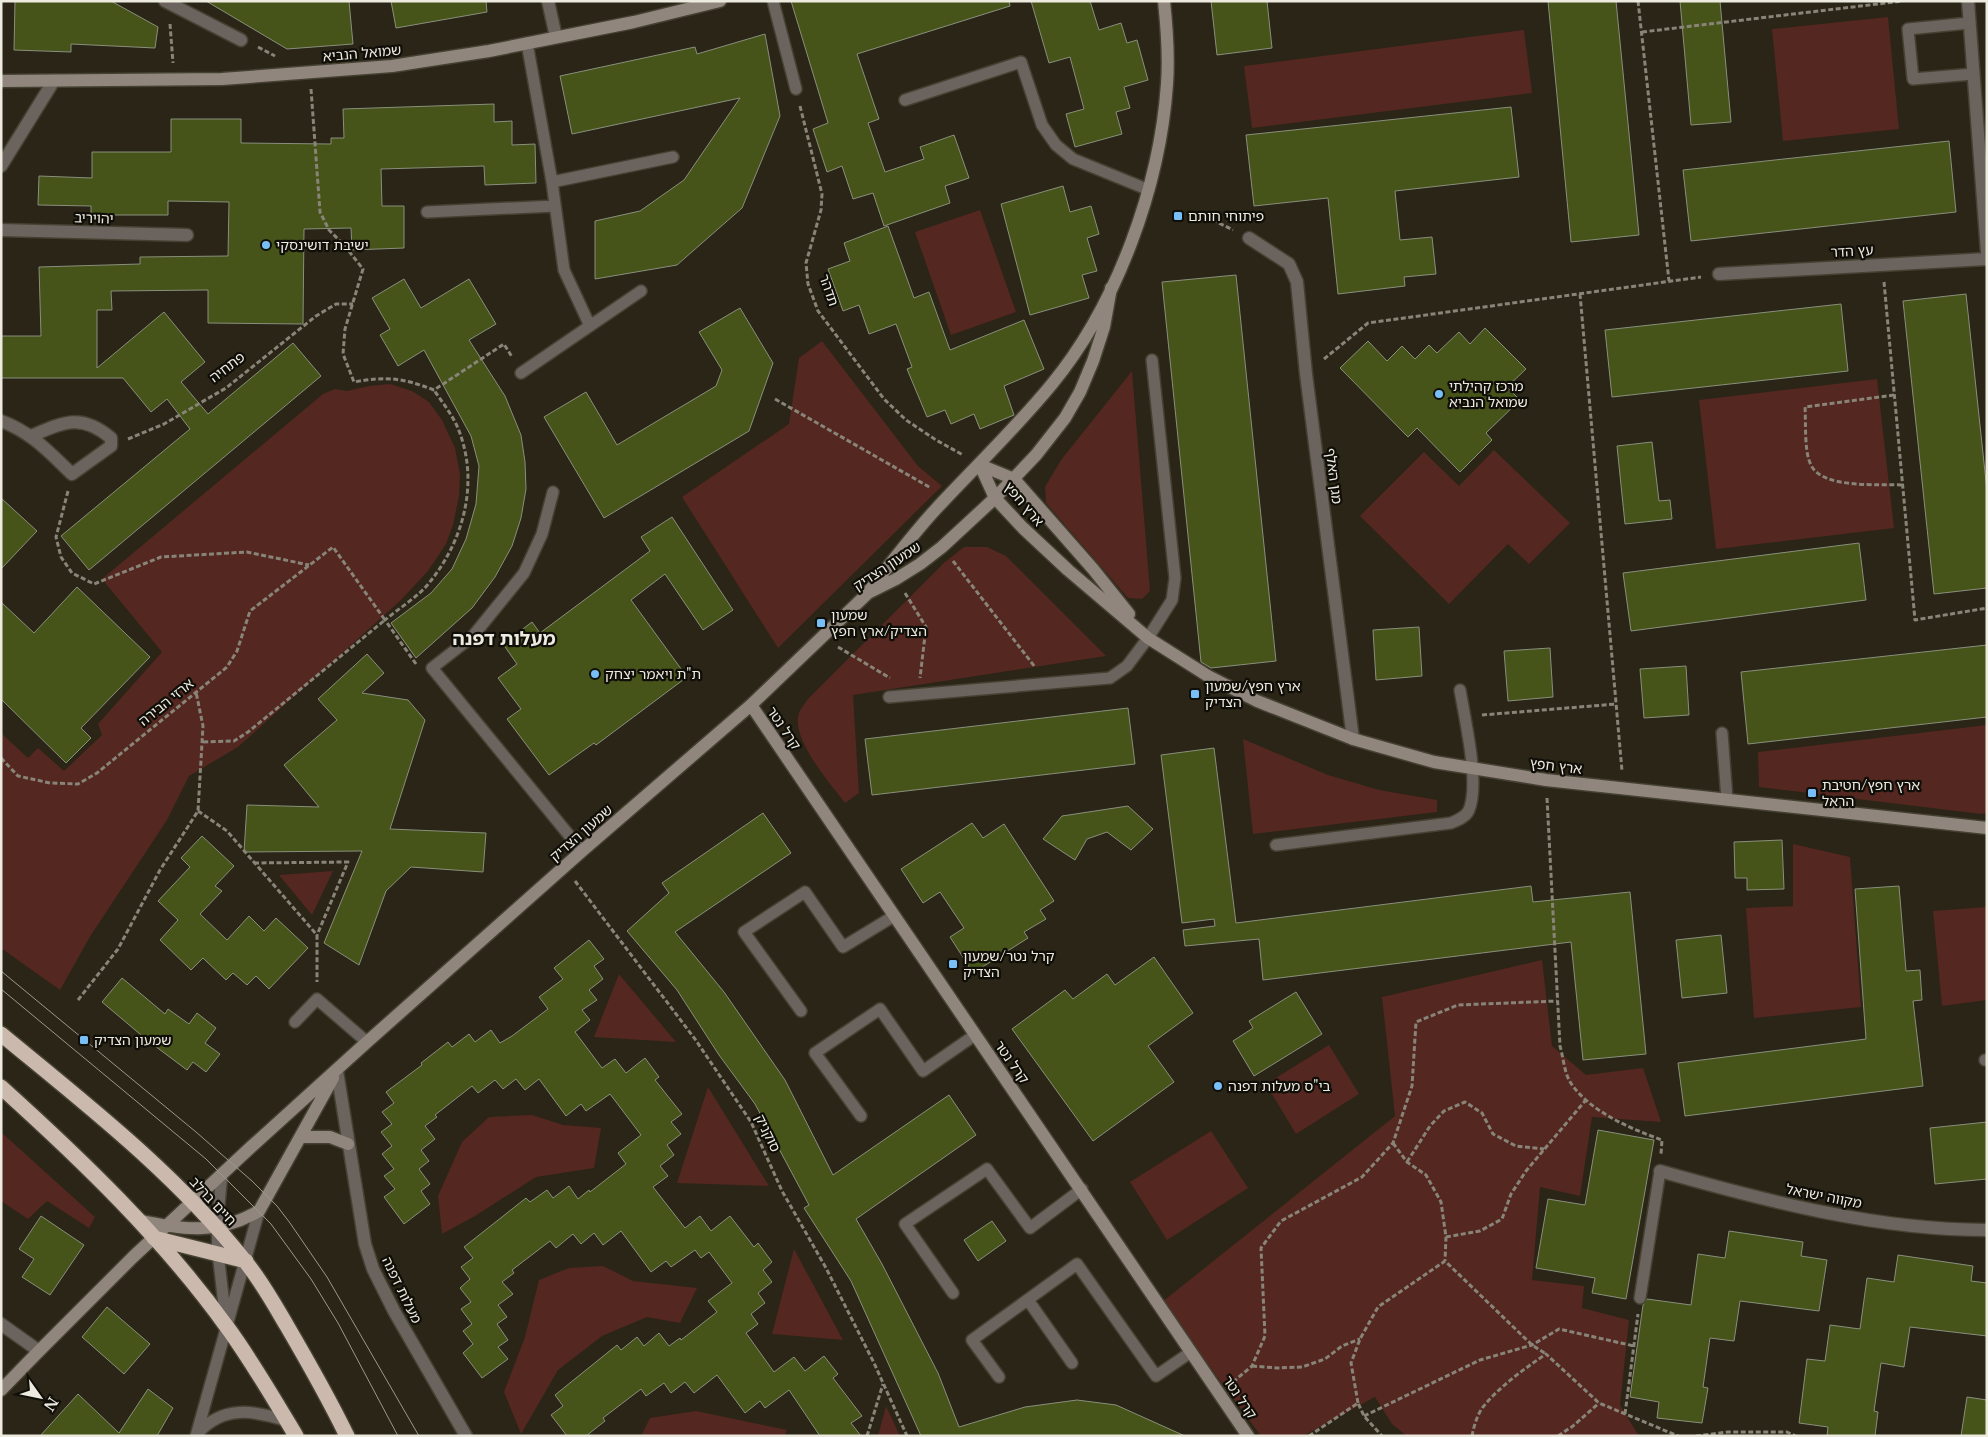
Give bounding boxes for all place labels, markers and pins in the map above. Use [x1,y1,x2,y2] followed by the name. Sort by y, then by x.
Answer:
[1188,207,1264,225] place label: פיתוחי חותם
[1172,210,1184,222] marker: פיתוחי חותם
[276,236,369,254] place label: ישיבת דושינסקי
[260,239,272,251] marker: ישיבת דושינסקי
[1449,377,1528,411] place label: מרכז קהילתי שמואל הנביא
[1433,388,1445,400] marker: מרכז קהילתי שמואל הנביא
[831,606,927,640] place label: שמעון הצדיק/ארץ חפץ
[815,617,827,629] marker: שמעון הצדיק/ארץ חפץ
[605,665,701,683] place label: ת"ת ויאמר יצחק
[589,668,601,680] marker: ת"ת ויאמר יצחק
[1205,677,1301,711] place label: ארץ חפץ/שמעון הצדיק
[1189,688,1201,700] marker: ארץ חפץ/שמעון הצדיק
[1822,776,1920,810] place label: ארץ חפץ/חטיבת הראל
[1806,787,1818,799] marker: ארץ חפץ/חטיבת הראל
[963,947,1055,981] place label: קרל נטר/שמעון הצדיק
[947,958,959,970] marker: קרל נטר/שמעון הצדיק
[94,1031,171,1049] place label: שמעון הצדיק
[78,1034,90,1046] marker: שמעון הצדיק
[1228,1077,1331,1095] place label: בי"ס מעלות דפנה
[1212,1080,1224,1092] marker: בי"ס מעלות דפנה

